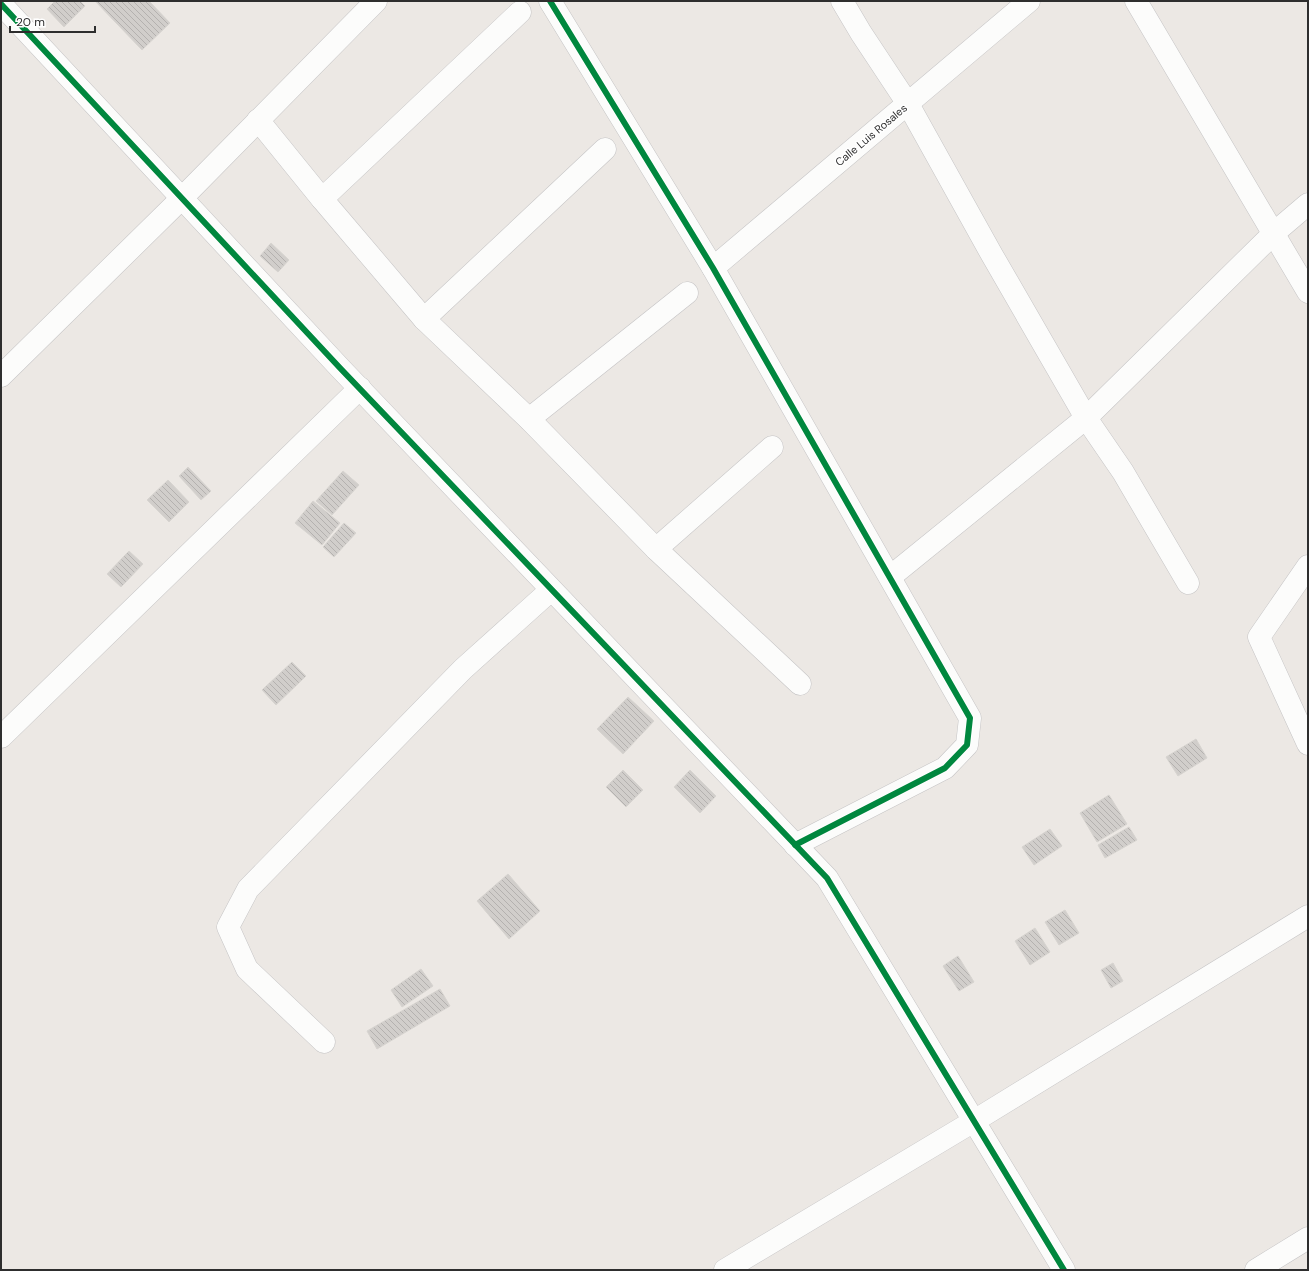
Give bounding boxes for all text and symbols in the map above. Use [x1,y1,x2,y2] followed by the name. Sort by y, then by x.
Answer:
[10,8,95,34] scale bar
[16,14,45,30] text: 20 m
[832,101,910,169] street label: Calle Luis Rosales

